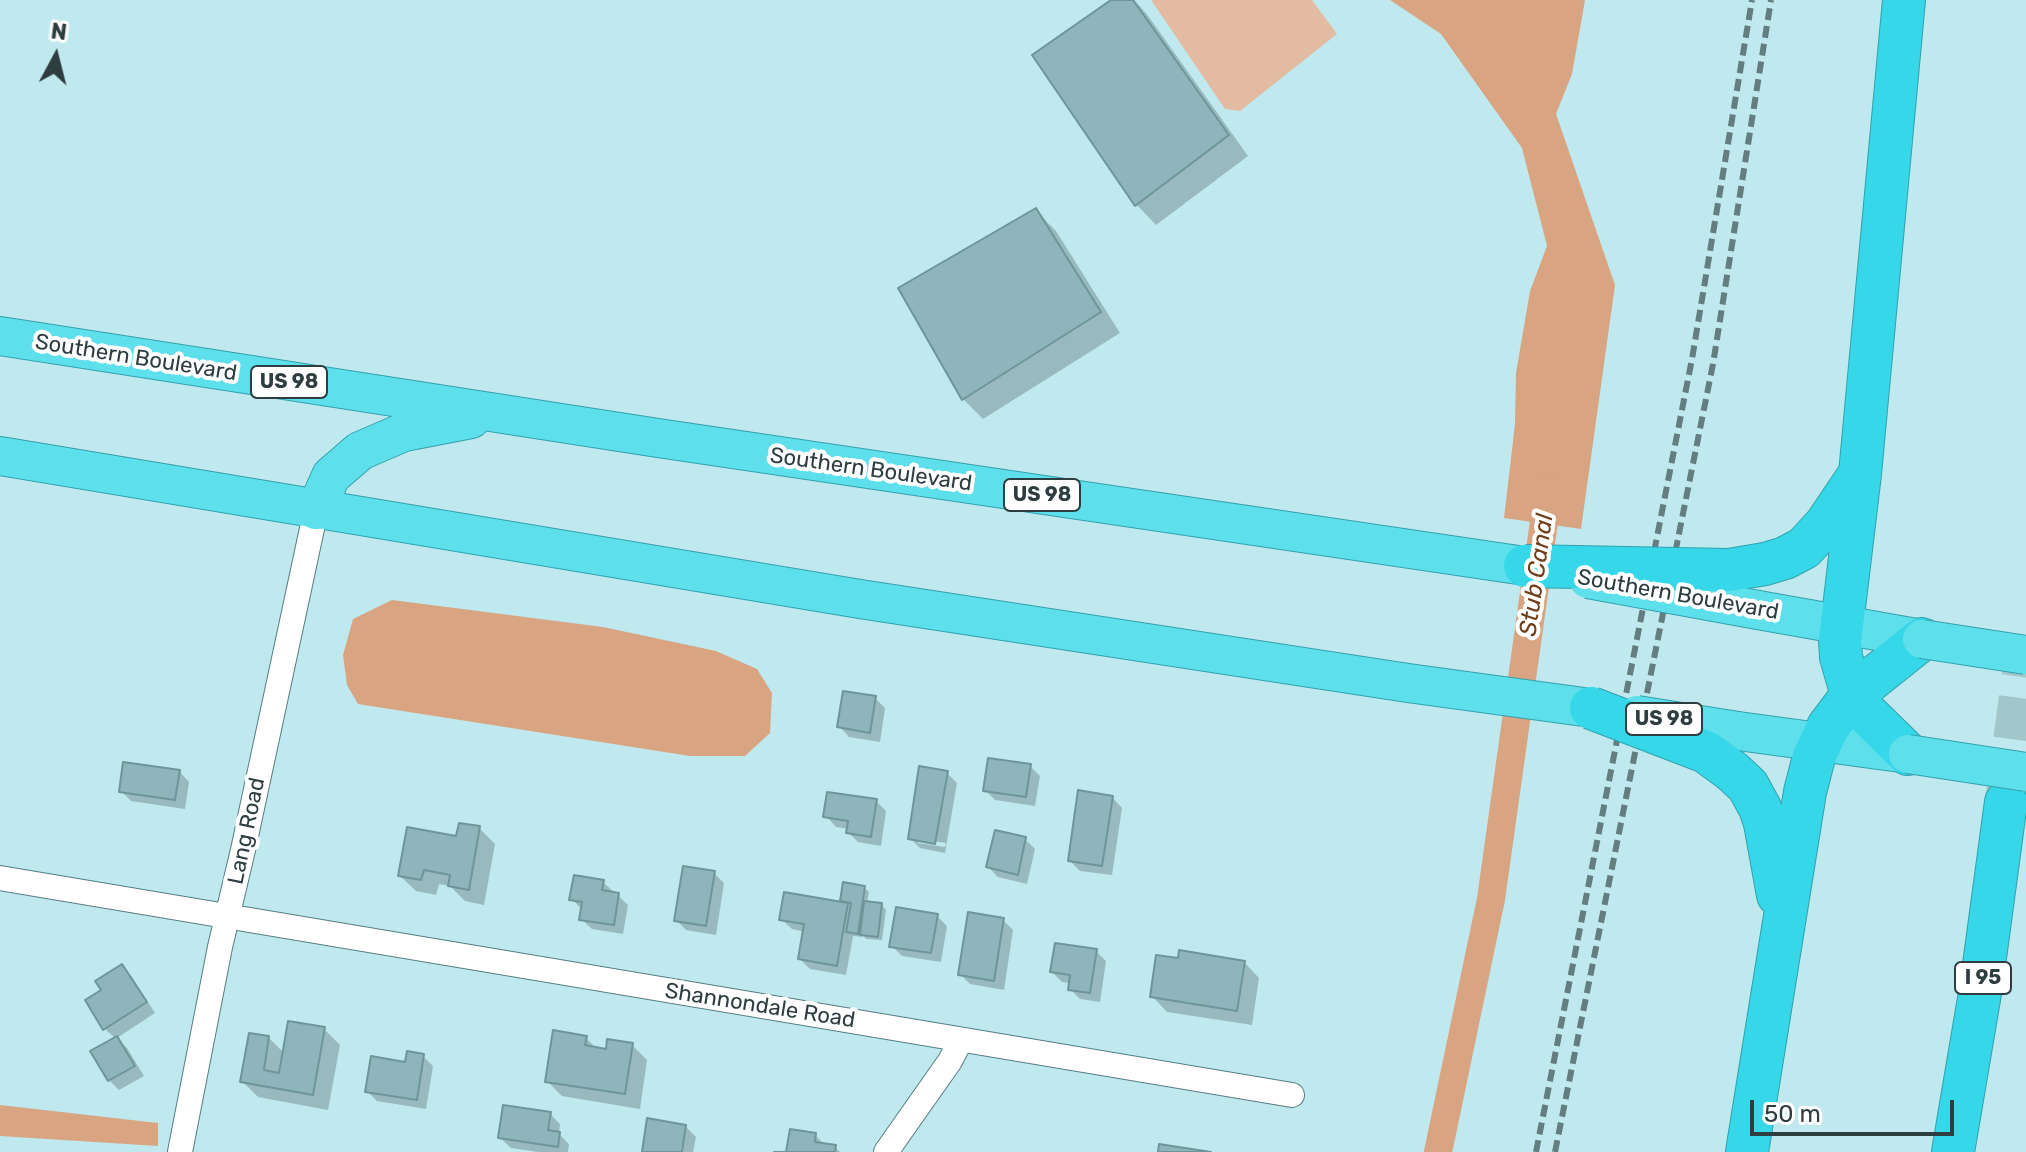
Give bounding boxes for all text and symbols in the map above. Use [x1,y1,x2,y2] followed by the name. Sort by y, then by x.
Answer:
[16,16,96,96] north arrow
[49,17,68,46] text: N
[33,329,239,387] street label: Southern Boulevard
[251,366,327,398] road number: US 98
[768,443,974,497] street label: Southern Boulevard
[1004,479,1080,511] road number: US 98
[1514,512,1560,638] water label: Stub Canal
[1575,564,1781,626] street label: Southern Boulevard
[1626,703,1702,735] road number: US 98
[223,775,271,887] street label: Lang Road
[1955,962,2011,994] road number: I 95
[663,978,857,1034] street label: Shannondale Road
[1754,1084,1958,1134] scale bar
[1764,1100,1821,1128] text: 50 m

